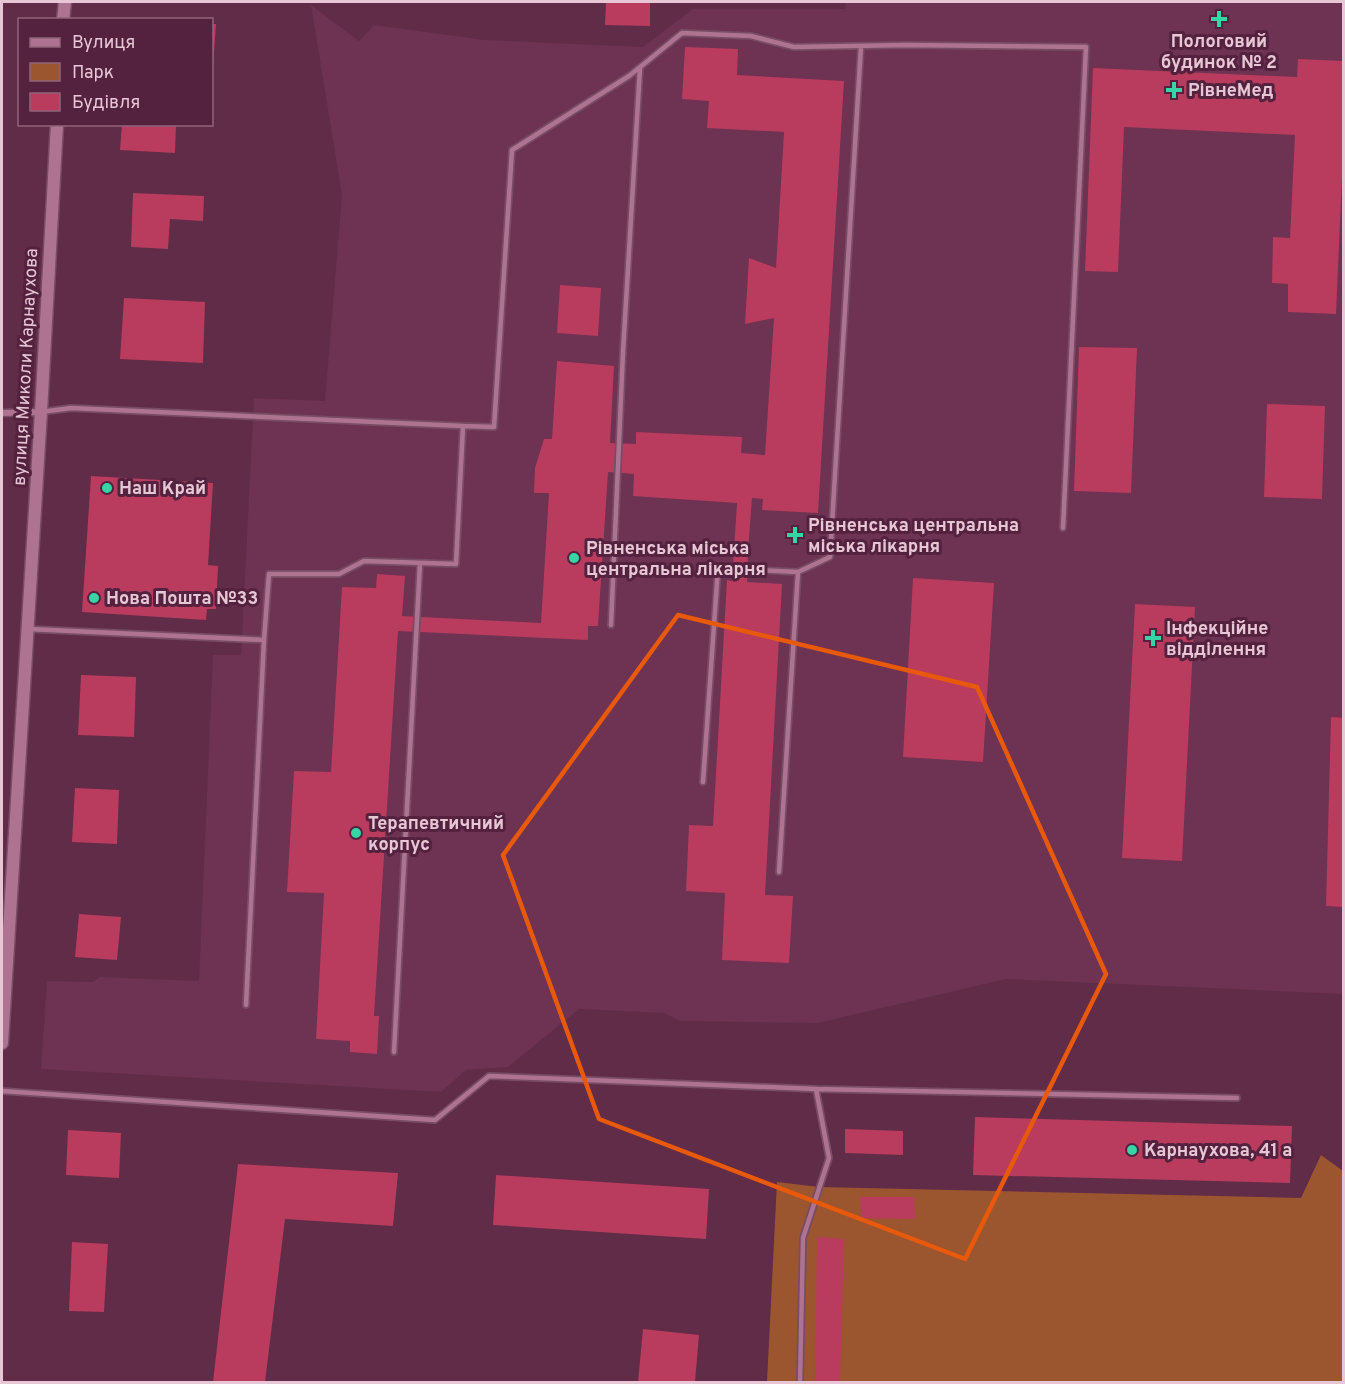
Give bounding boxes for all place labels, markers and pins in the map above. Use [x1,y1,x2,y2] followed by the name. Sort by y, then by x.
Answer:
[1210,10,1228,28] marker: Пологовий будинок № 2
[1161,31,1277,75] place label: Пологовий будинок № 2
[1188,80,1273,103] place label: РівнеМед
[1165,81,1183,99] marker: РівнеМед
[119,478,206,501] place label: Наш Край
[100,481,114,495] marker: Наш Край
[808,515,1019,559] place label: Рівненська центральна міська лікарня
[786,526,804,544] marker: Рівненська центральна міська лікарня
[586,538,766,582] place label: Рівненська міська центральна лікарня
[567,551,581,565] marker: Рівненська міська центральна лікарня
[106,588,258,611] place label: Нова Пошта №33
[87,591,101,605] marker: Нова Пошта №33
[1166,618,1268,662] place label: Інфекційне відділення
[1144,629,1162,647] marker: Інфекційне відділення
[368,813,504,857] place label: Терапевтичний корпус
[349,826,363,840] marker: Терапевтичний корпус
[1144,1140,1292,1163] place label: Карнаухова, 41 а
[1125,1143,1139,1157] marker: Карнаухова, 41 а

